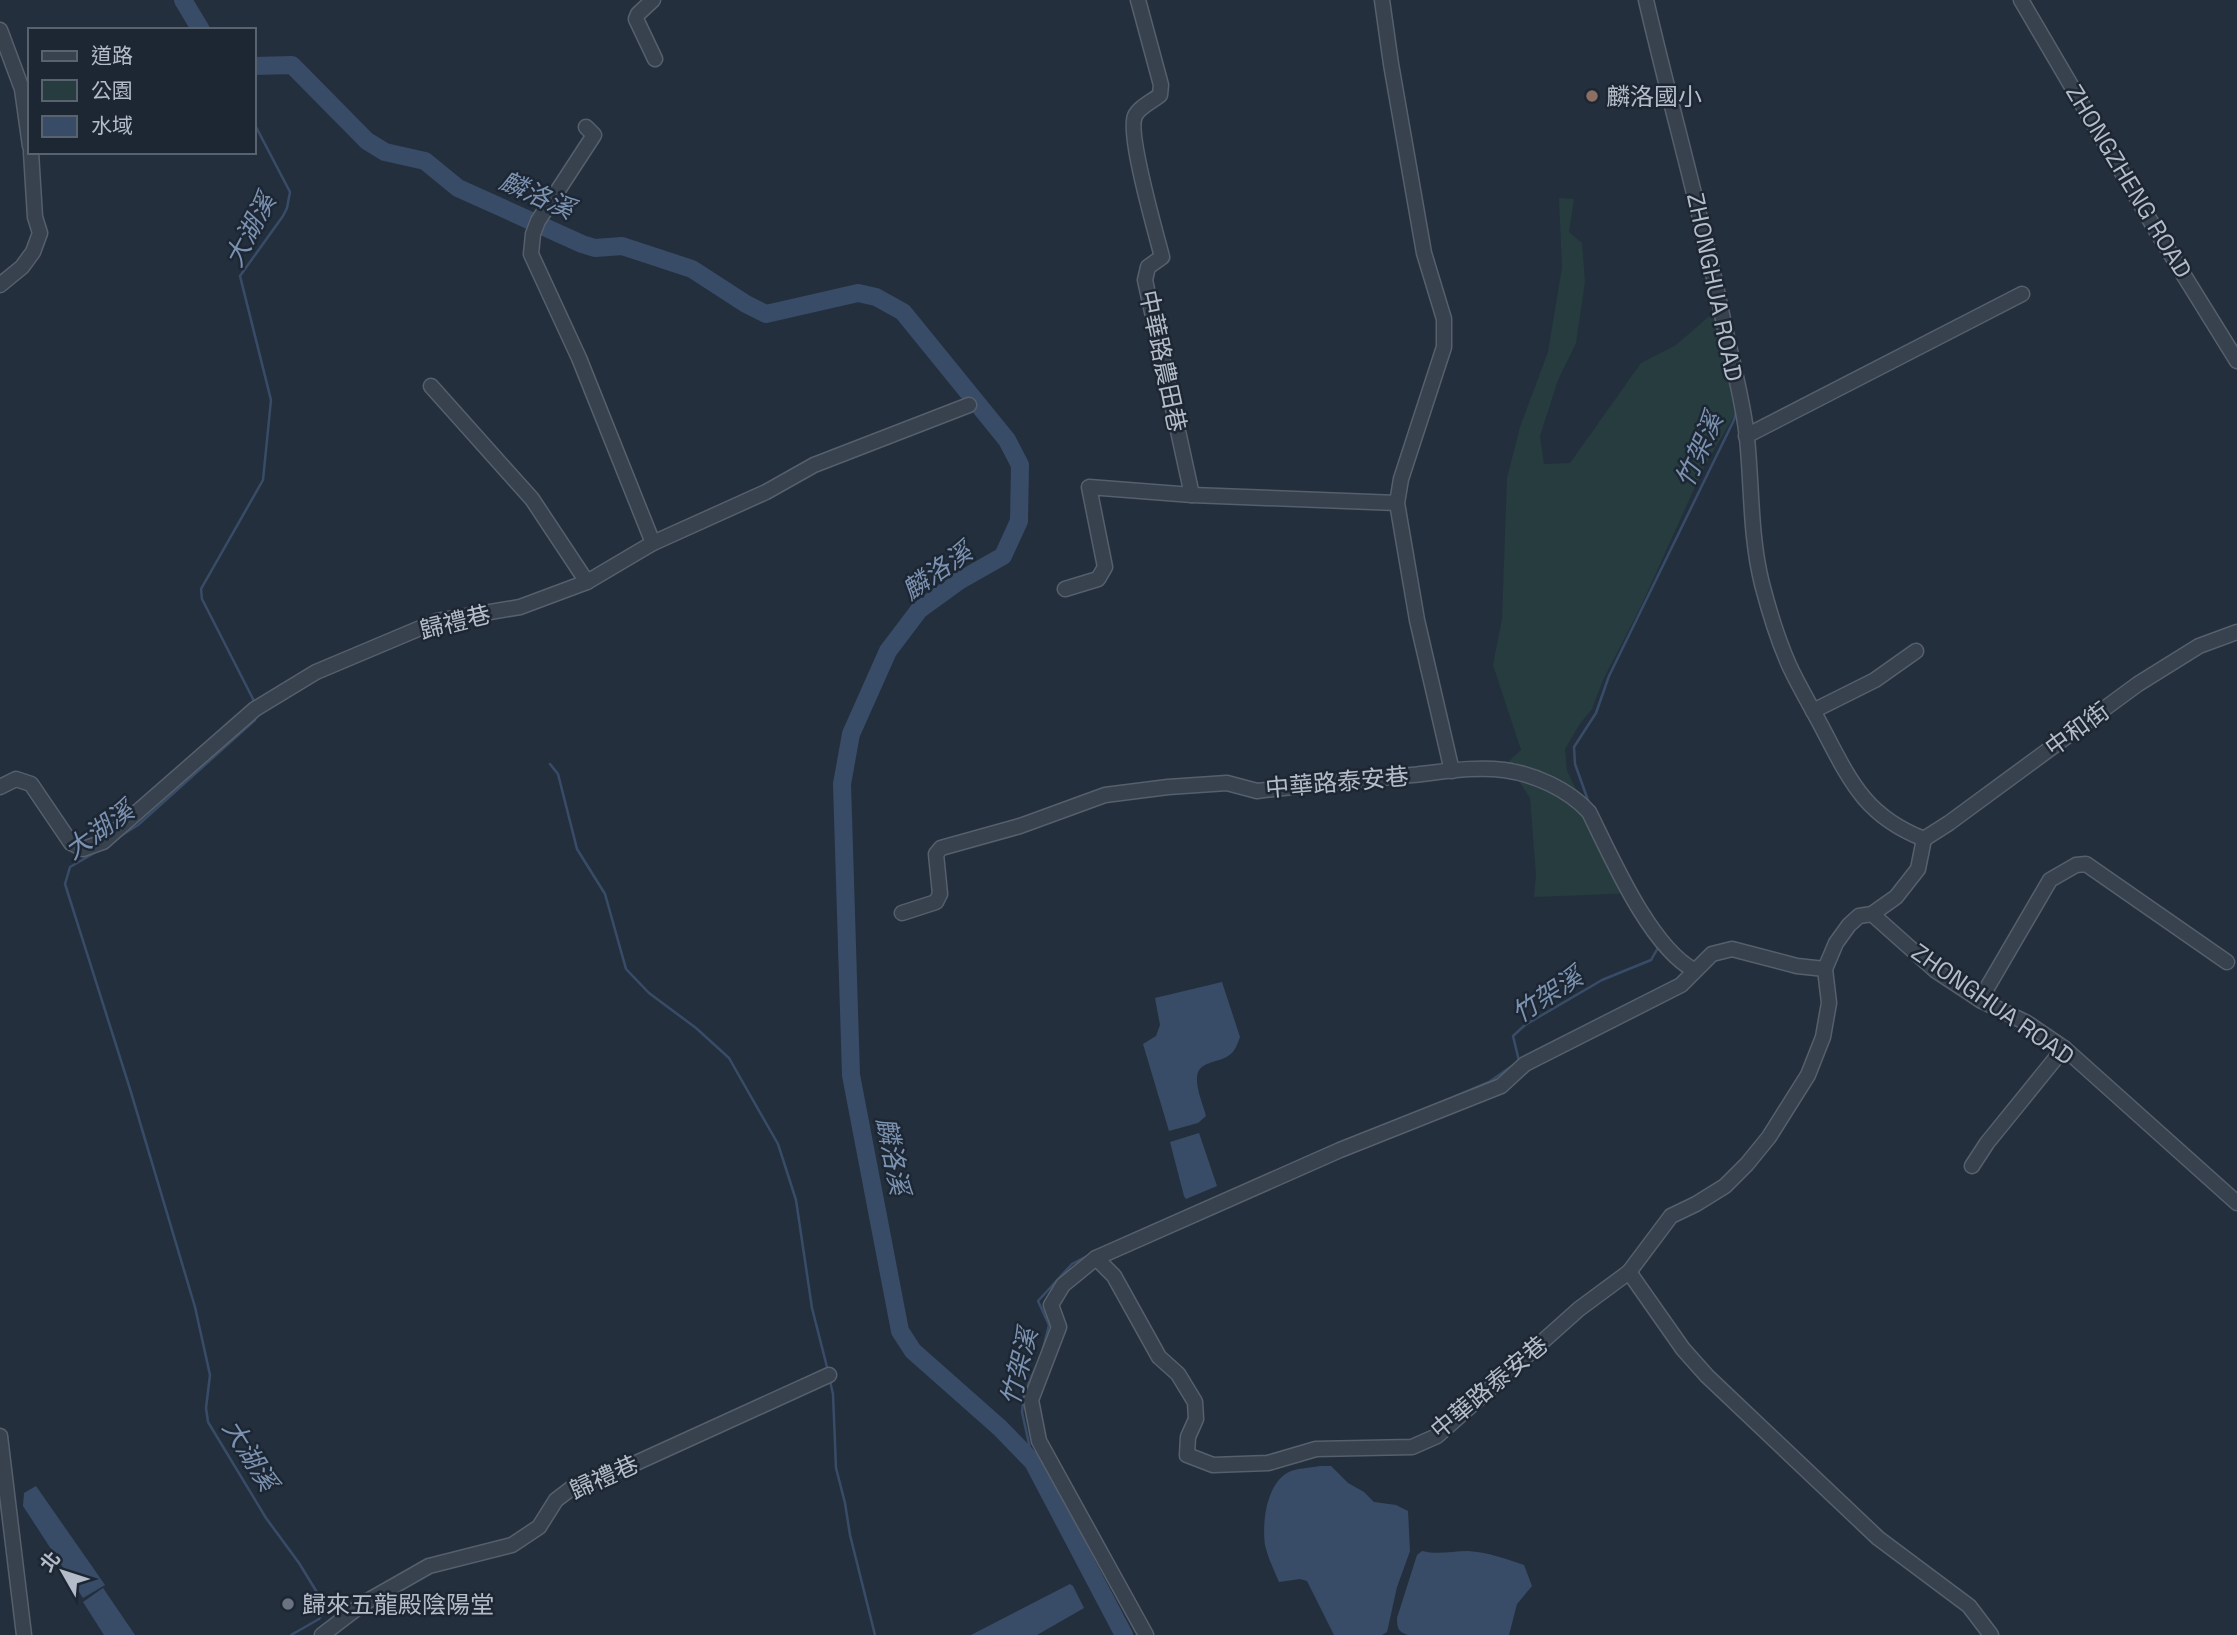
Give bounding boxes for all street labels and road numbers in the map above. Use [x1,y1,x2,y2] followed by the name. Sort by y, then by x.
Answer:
[2059,79,2199,283] street label: ZHONGZHENG ROAD
[1680,190,1750,384] street label: ZHONGHUA ROAD
[1133,287,1193,435] street label: 中華路農田巷
[416,598,494,646] street label: 歸禮巷
[2039,695,2115,763] street label: 中和街
[1264,760,1410,804] street label: 中華路泰安巷
[1906,936,2080,1072] street label: ZHONGHUA ROAD
[1424,1329,1554,1445] street label: 中華路泰安巷
[565,1448,643,1506] street label: 歸禮巷

